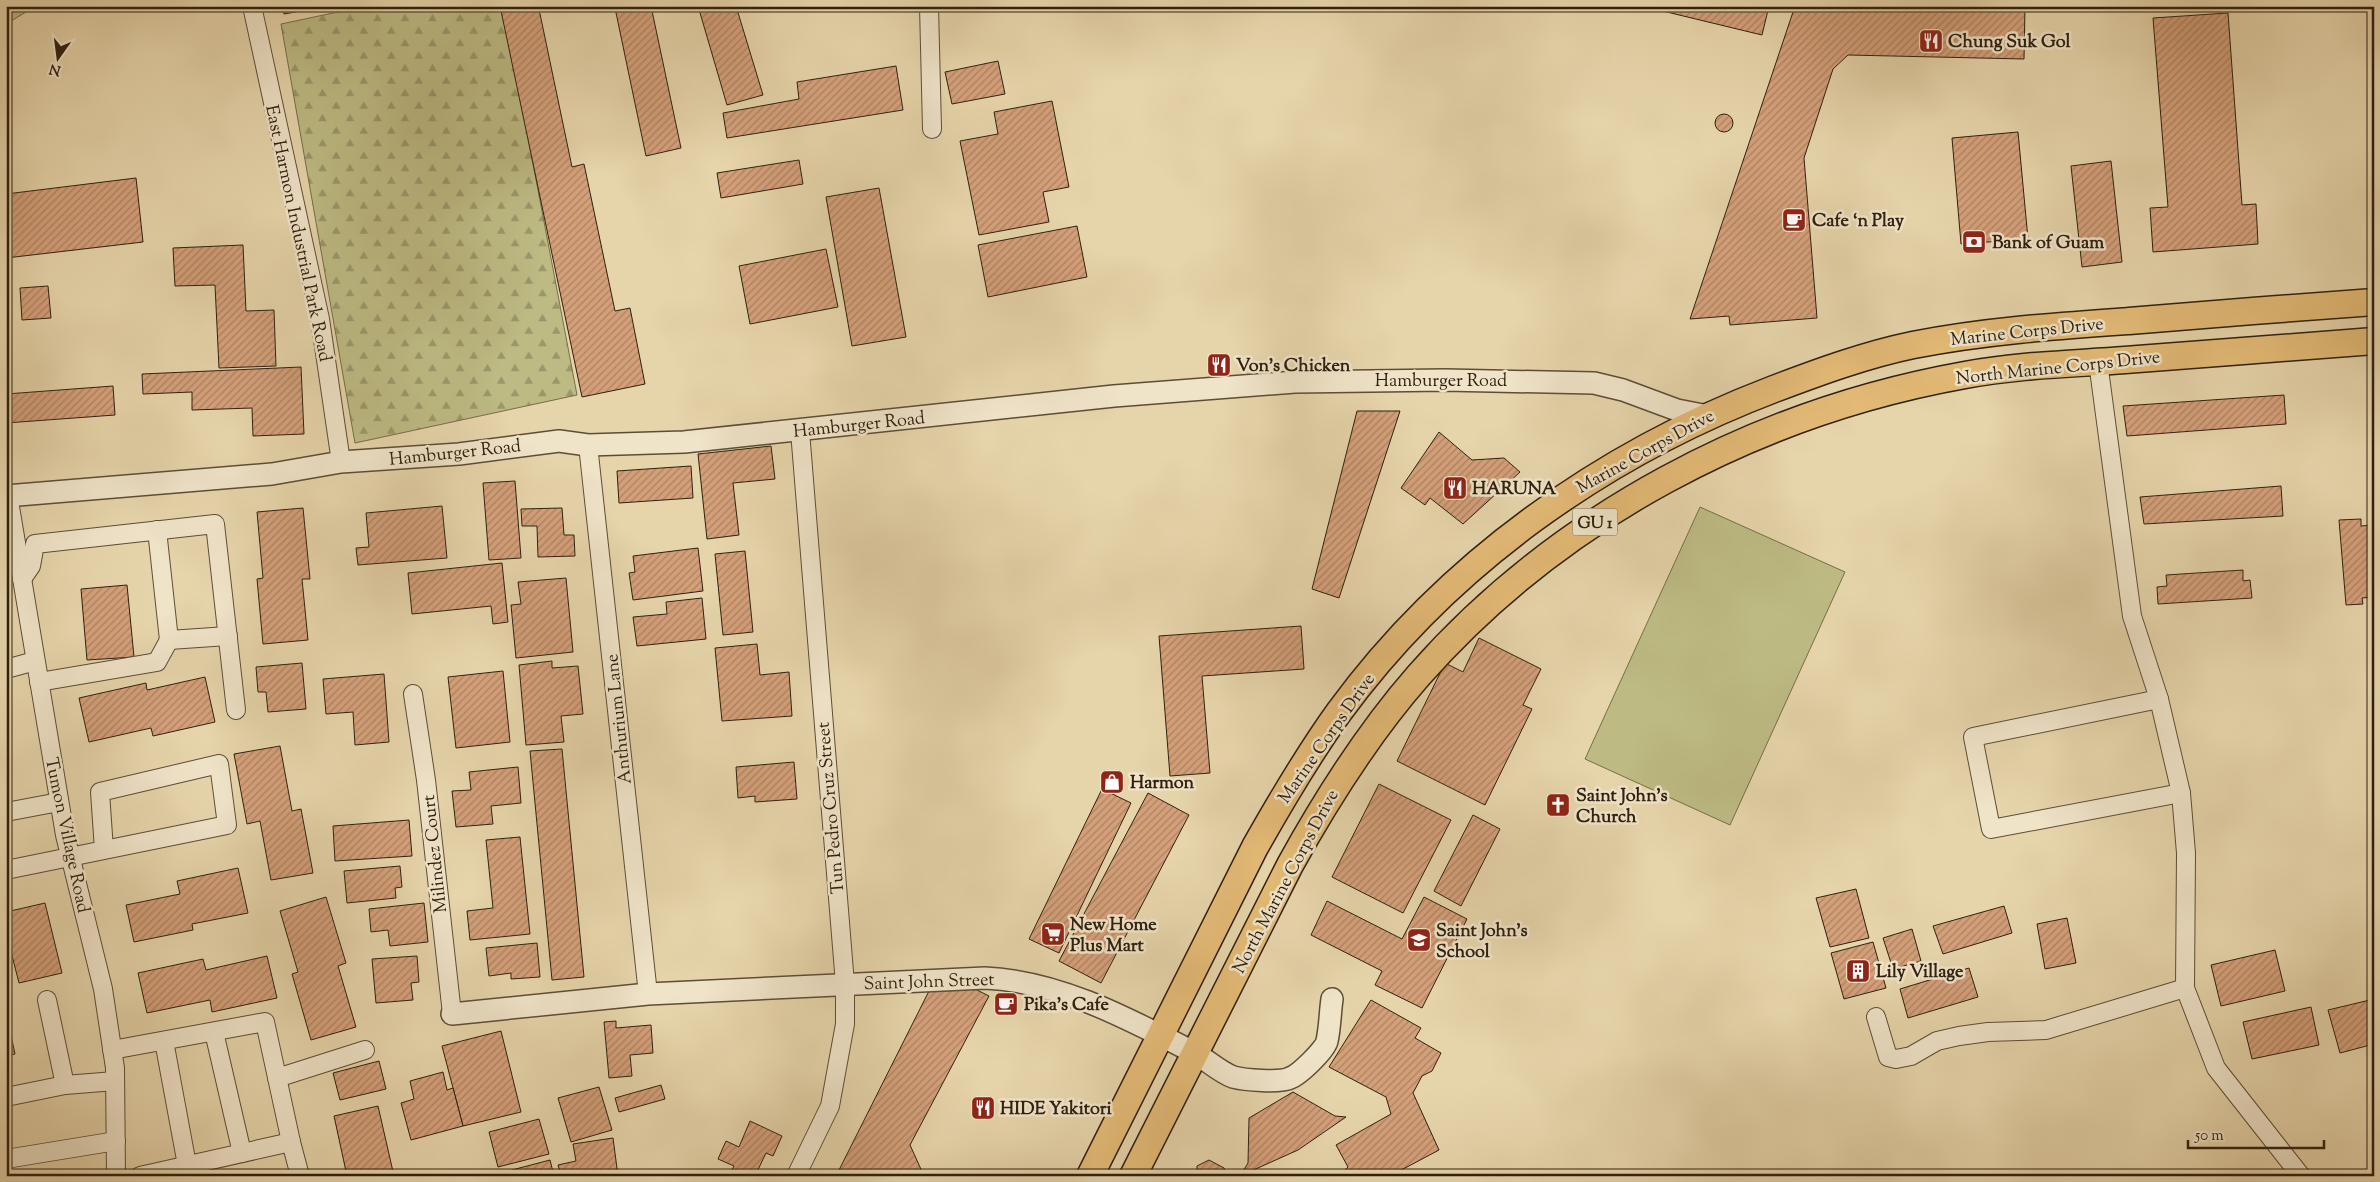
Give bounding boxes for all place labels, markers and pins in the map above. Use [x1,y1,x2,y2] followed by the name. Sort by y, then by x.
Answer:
[1918,28,1944,54] restaurant icon: Chung Suk Gol
[1948,30,2072,56] place label: Chung Suk Gol
[1781,207,1807,233] cafe icon: Cafe ‘n Play
[1812,209,1904,235] place label: Cafe ‘n Play
[1961,229,1987,255] bank icon: Bank of Guam
[1992,231,2104,257] place label: Bank of Guam
[1206,352,1232,378] restaurant icon: Von's Chicken
[1236,354,1351,380] place label: Von's Chicken
[1442,475,1468,501] restaurant icon: HARUNA
[1472,477,1557,503] place label: HARUNA
[1099,769,1125,795] shop icon: Harmon
[1130,771,1195,797] place label: Harmon
[1576,784,1668,831] place label: Saint John's Church
[1545,792,1571,818] church icon: Saint John's Church
[1070,913,1157,960] place label: New Home Plus Mart
[1436,919,1528,966] place label: Saint John's School
[1040,921,1066,947] supermarket icon: New Home Plus Mart
[1406,927,1432,953] school or university icon: Saint John's School
[1845,958,1871,984] building icon: Lily Village
[1876,960,1964,986] place label: Lily Village
[993,991,1019,1017] cafe icon: Pika's Cafe
[1024,993,1109,1019] place label: Pika's Cafe
[970,1095,996,1121] restaurant icon: HIDE Yakitori
[1000,1097,1113,1123] place label: HIDE Yakitori

